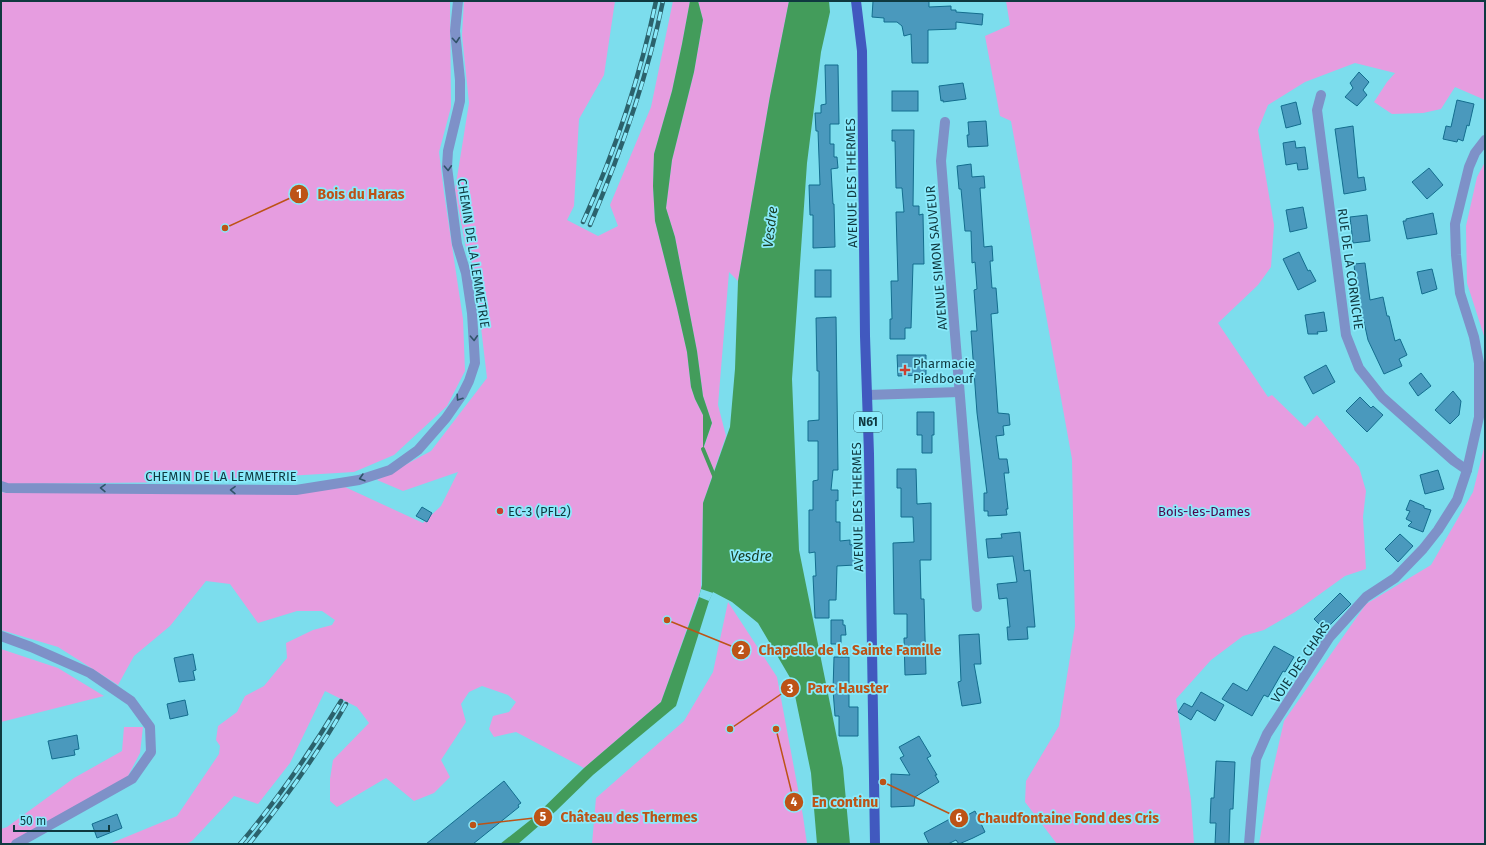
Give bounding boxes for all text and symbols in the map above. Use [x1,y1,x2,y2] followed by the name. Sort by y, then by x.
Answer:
[451,37,460,43] one-way arrow
[843,118,860,248] street label: AVENUE DES THERMES
[443,165,452,171] one-way arrow
[454,177,493,329] street label: CHEMIN DE LA LEMMETRIE
[289,181,412,207] callout: Bois du Haras
[923,185,950,331] street label: AVENUE SIMON SAUVEUR
[318,186,405,203] text: Bois du Haras
[296,187,302,201] text: 1
[760,205,781,249] water label: Vesdre
[1335,207,1366,331] street label: RUE DE LA CORNICHE
[469,335,478,341] one-way arrow
[913,356,975,386] place label: Pharmacie Piedboeuf
[900,365,910,375] marker: Pharmacie Piedboeuf
[457,394,464,401] one-way arrow
[854,412,882,432] road number: N61
[849,442,866,572] street label: AVENUE DES THERMES
[145,469,297,484] street label: CHEMIN DE LA LEMMETRIE
[359,474,366,482] one-way arrow
[100,484,106,493] one-way arrow
[230,486,236,494] one-way arrow
[508,504,571,519] place label: EC-3 (PFL2)
[1158,504,1250,519] park label: Bois-les-Dames
[495,506,505,516] marker: EC-3 (PFL2)
[730,548,772,565] water label: Vesdre
[1268,619,1333,706] street label: VOIE DES CHARS
[731,637,950,663] callout: Chapelle de la Sainte Famille
[759,642,942,659] text: Chapelle de la Sainte Famille
[738,643,744,657] text: 2
[780,675,896,701] callout: Parc Hauster
[808,680,889,697] text: Parc Hauster
[786,682,793,696] text: 3
[784,789,887,815] callout: En continu
[812,794,878,811] text: En continu
[791,795,798,809] text: 4
[533,804,706,830] callout: Château des Thermes
[949,805,1167,831] callout: Chaudfontaine Fond des Cris
[14,807,109,833] scale bar
[561,809,698,826] text: Château des Thermes
[540,810,547,824] text: 5
[977,810,1159,827] text: Chaudfontaine Fond des Cris
[956,811,963,825] text: 6
[20,814,46,828] text: 50 m

